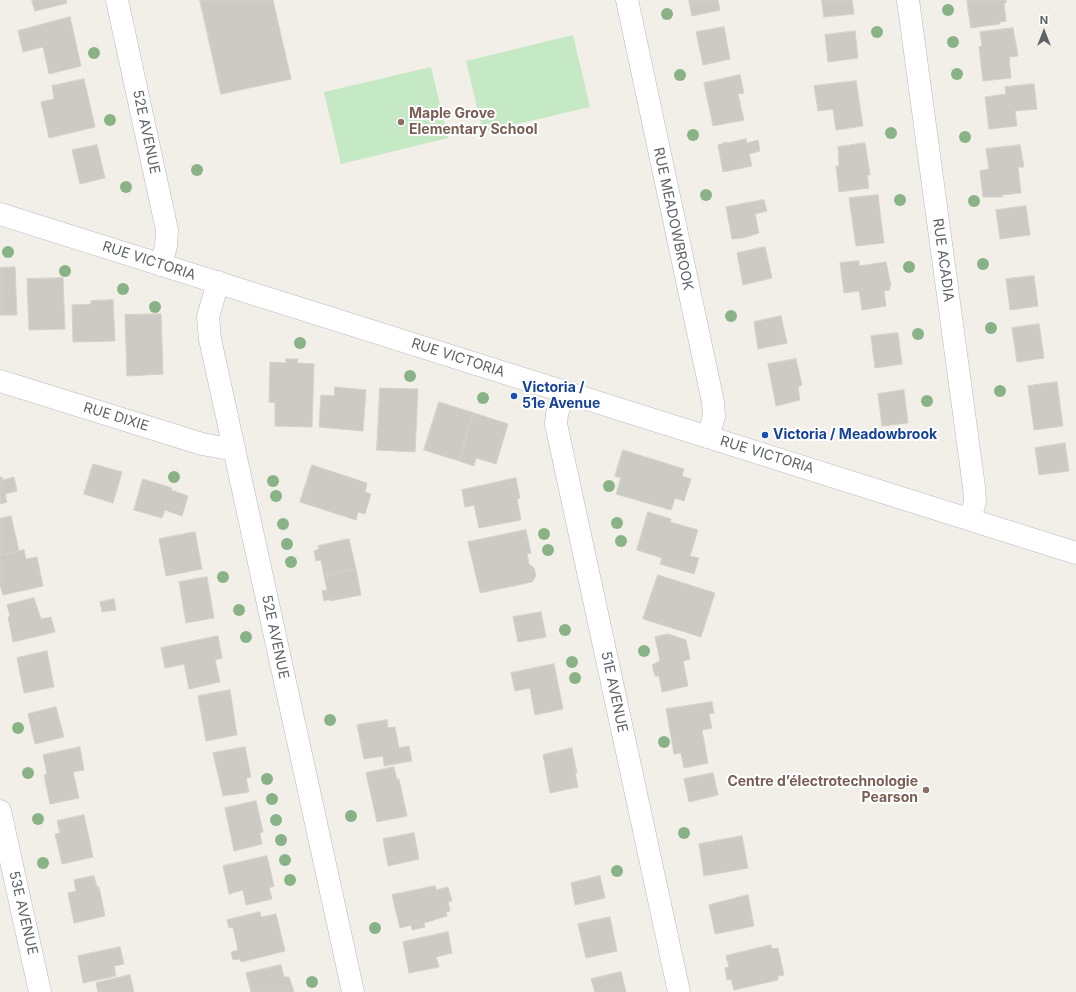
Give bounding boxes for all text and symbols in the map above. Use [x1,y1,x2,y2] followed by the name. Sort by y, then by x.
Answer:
[1024,12,1064,52] north arrow
[1040,13,1048,27] text: N
[129,88,163,176] street label: 52E AVENUE
[409,106,538,138] place label: Maple Grove Elementary School
[396,117,406,127] marker: Maple Grove Elementary School
[650,146,696,292] street label: RUE MEADOWBROOK
[929,217,957,303] street label: RUE ACADIA
[100,238,198,284] street label: RUE VICTORIA
[409,335,507,381] street label: RUE VICTORIA
[522,380,600,412] place label: Victoria / 51e Avenue
[509,391,519,401] marker: Victoria / 51e Avenue
[81,399,151,435] street label: RUE DIXIE
[773,427,937,443] place label: Victoria / Meadowbrook
[760,430,770,440] marker: Victoria / Meadowbrook
[718,433,816,477] street label: RUE VICTORIA
[258,593,292,681] street label: 52E AVENUE
[597,650,631,734] street label: 51E AVENUE
[727,774,918,806] place label: Centre d’électrotechnologie Pearson
[921,785,931,795] marker: Centre d’électrotechnologie Pearson
[5,869,41,957] street label: 53E AVENUE

